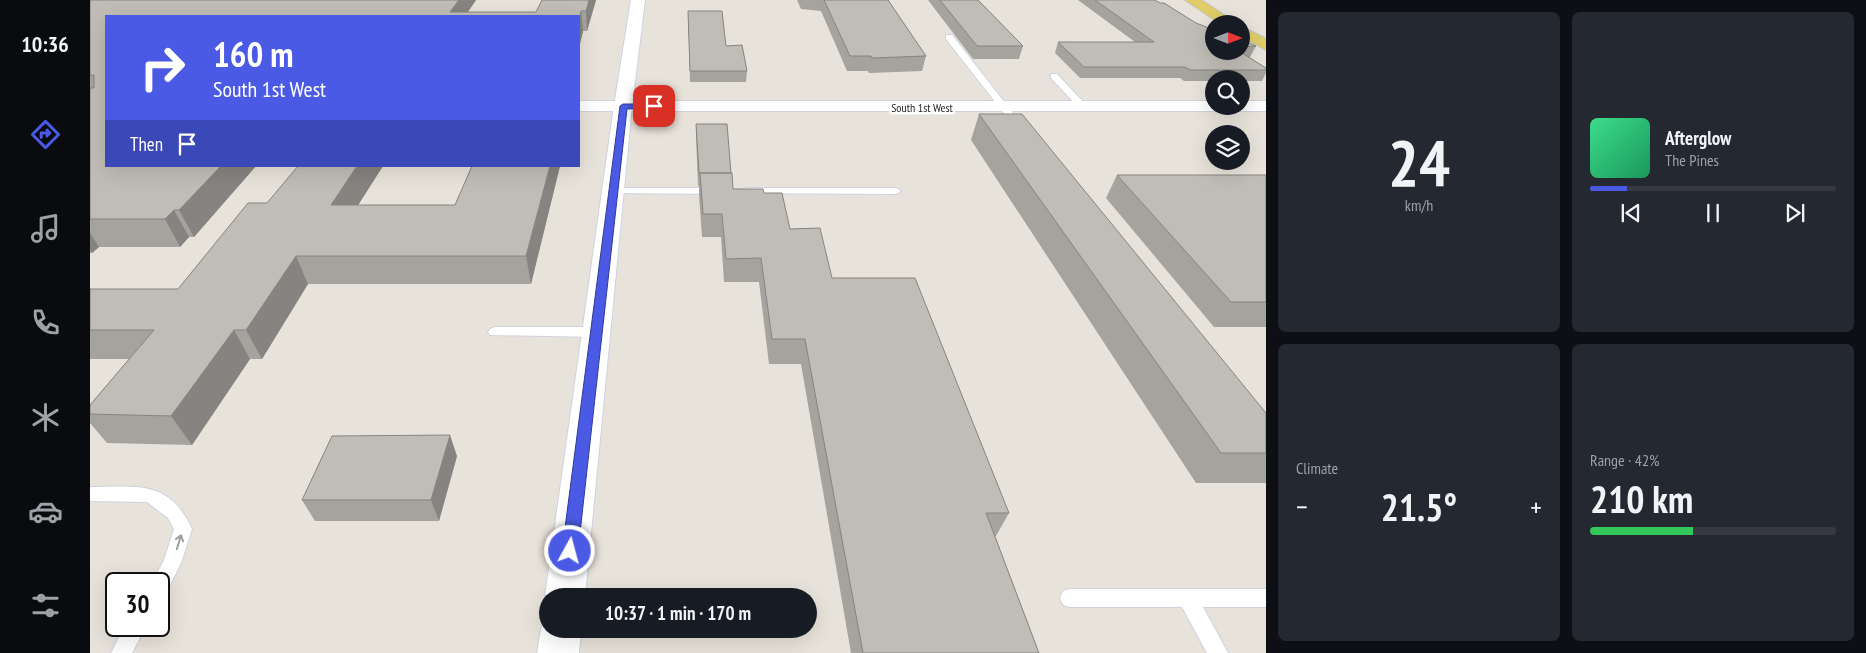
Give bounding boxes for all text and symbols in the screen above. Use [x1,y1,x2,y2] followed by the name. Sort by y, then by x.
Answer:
[1205,15,1250,60] north arrow
[1205,15,1250,170] map controls
[21,30,69,58] text: 10:36
[213,31,294,77] text: 160 m
[130,35,195,100] icon: right
[1205,70,1250,115] button: search
[213,75,326,103] text: South 1st West
[633,85,675,127] pin
[640,92,668,120] icon: arrive
[891,100,954,115] street label: South 1st West
[28,117,63,152] icon: directions
[1388,120,1450,204] text: 24
[1205,125,1250,170] button: layers
[1665,126,1731,150] text: Afterglow
[173,130,201,158] icon: arrive
[130,132,163,156] text: Then
[1665,150,1719,170] text: The Pines
[1405,195,1433,215] text: km/h
[1617,199,1645,227] icon: previous
[1699,199,1727,227] icon: pause
[1781,199,1809,227] icon: next
[28,211,63,246] icon: music
[28,305,63,340] icon: phone
[28,400,63,435] icon: climate
[1590,450,1659,470] text: Range · 42%
[1296,458,1338,478] text: Climate
[1590,474,1693,523] text: 210 km
[1381,482,1457,531] text: 21.5°
[1296,488,1308,525] text: −
[1530,488,1542,525] text: +
[28,494,63,529] icon: car
[543,524,595,576] position arrow
[174,535,184,551] one-way arrow
[105,572,170,637] speed limit sign: 30
[28,588,63,623] icon: filters
[605,601,751,625] text: 10:37 · 1 min · 170 m

